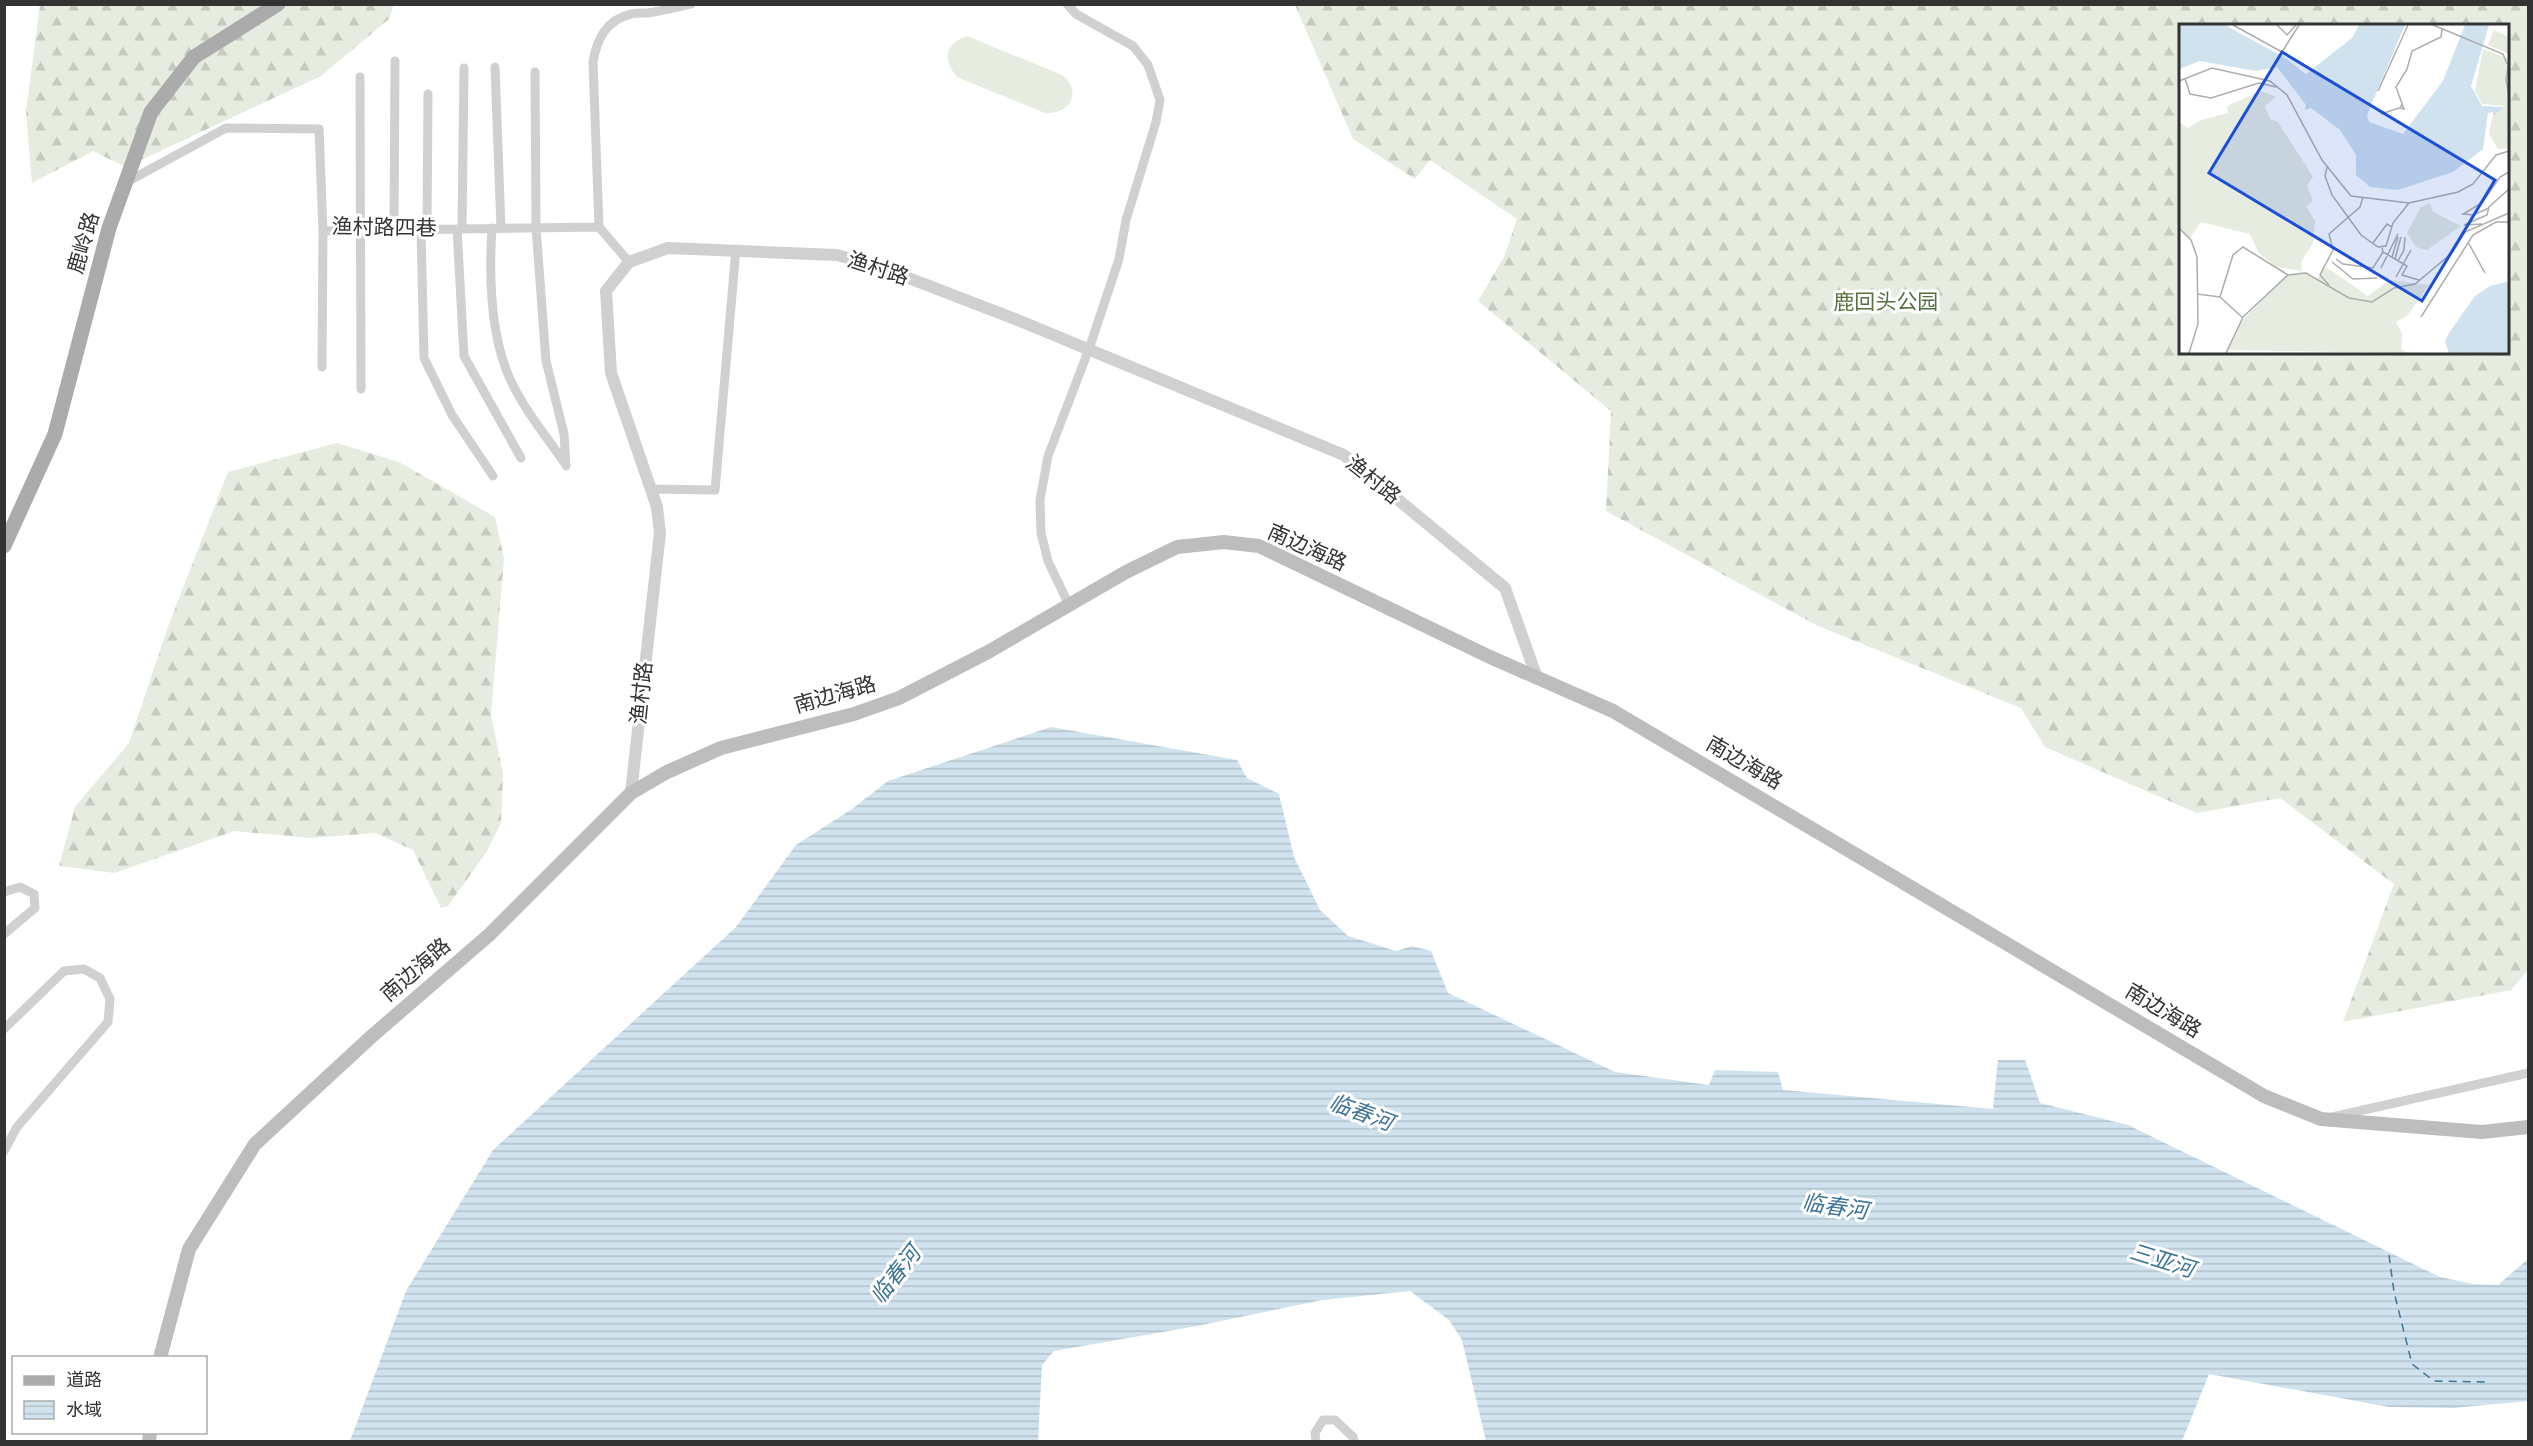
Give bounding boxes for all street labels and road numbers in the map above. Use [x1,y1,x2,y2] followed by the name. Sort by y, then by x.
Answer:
[64,210,103,276] street label: 鹿岭路
[331,216,437,239] street label: 渔村路四巷
[845,248,912,289] street label: 渔村路
[1342,451,1405,508] street label: 渔村路
[1264,520,1350,575] street label: 南边海路
[627,660,656,725] street label: 渔村路
[791,672,878,717] street label: 南边海路
[1702,732,1786,793] street label: 南边海路
[377,934,455,1005] street label: 南边海路
[2122,980,2205,1042] street label: 南边海路

